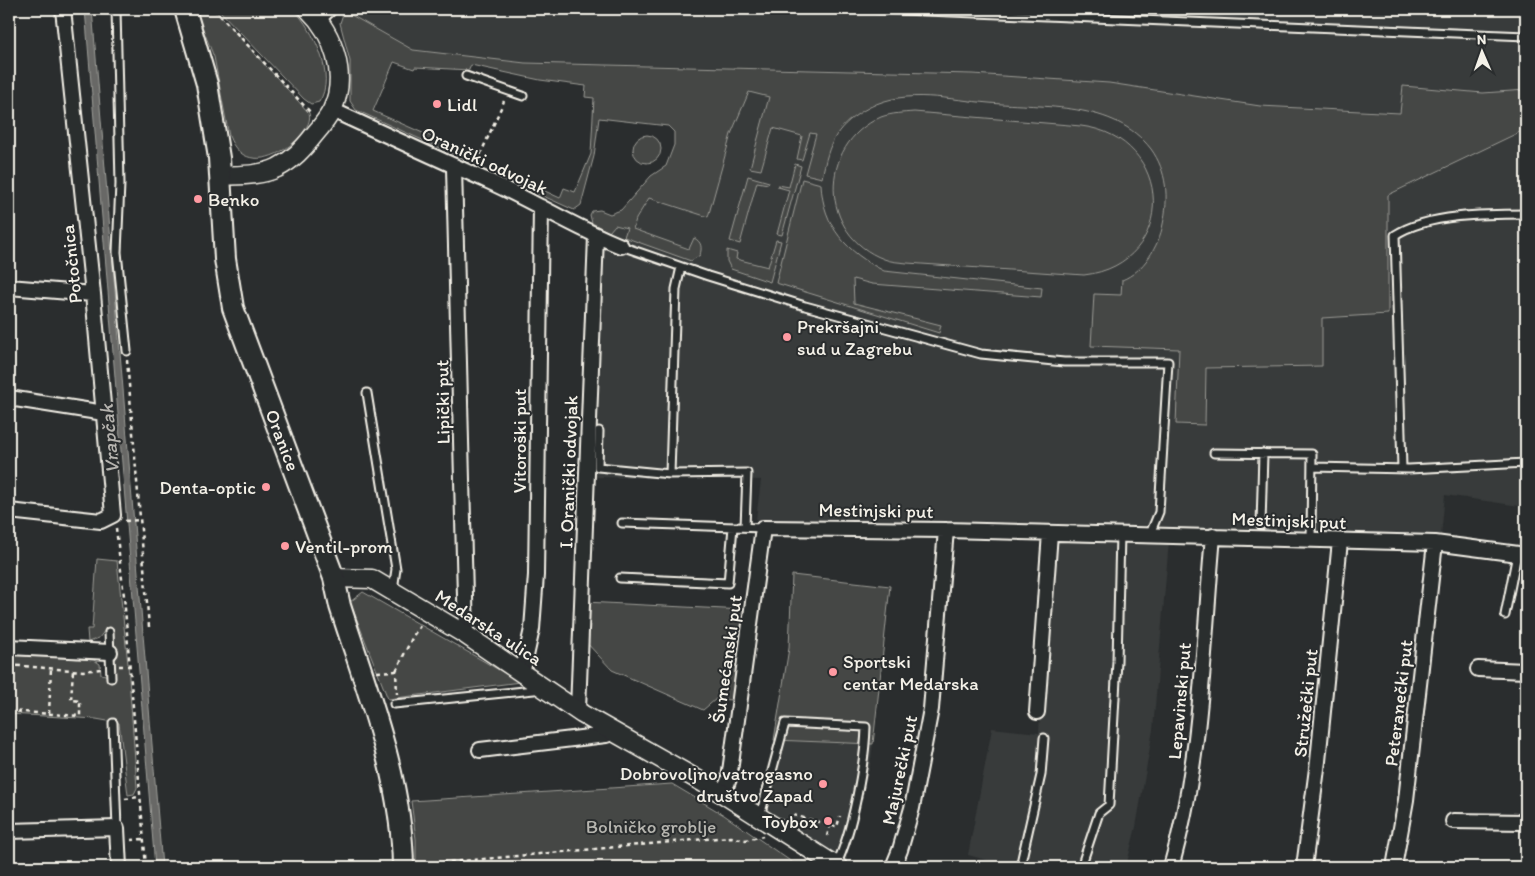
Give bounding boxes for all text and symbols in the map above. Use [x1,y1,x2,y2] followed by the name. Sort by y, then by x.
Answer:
[1458,28,1508,78] north arrow
[1477,31,1487,48] text: N
[447,93,478,116] place label: Lidl
[431,98,443,110] marker: Lidl
[418,121,552,200] street label: Oranički odvojak
[208,188,259,211] place label: Benko
[192,193,204,205] marker: Benko
[56,223,87,305] street label: Potočnica
[797,315,912,360] place label: Prekršajni sud u Zagrebu
[781,331,793,343] marker: Prekršajni sud u Zagrebu
[430,359,455,445] street label: Lipički put
[508,389,531,493] street label: Vitoroški put
[554,395,583,549] street label: I. Oranički odvojak
[94,402,124,475] water label: Vrapčak
[260,406,305,474] street label: Oranice
[159,476,256,499] place label: Denta-optic
[260,481,272,493] marker: Denta-optic
[818,498,934,523] street label: Mestinjski put
[1231,507,1347,534] street label: Mestinjski put
[295,535,393,558] place label: Ventil-prom
[279,540,291,552] marker: Ventil-prom
[431,584,547,671] street label: Medarska ulica
[706,593,747,725] street label: Šumećanski put
[1379,638,1418,768] street label: Peteranečki put
[1163,642,1196,760] street label: Lepavinski put
[1288,648,1323,758] street label: Stružečki put
[843,650,979,695] place label: Sportski centar Medarska
[827,666,839,678] marker: Sportski centar Medarska
[877,713,922,827] street label: Majurečki put
[620,762,814,807] place label: Dobrovoljno vatrogasno društvo Zapad
[817,778,829,790] marker: Dobrovoljno vatrogasno društvo Zapad
[762,810,819,833] place label: Toybox
[586,815,716,838] park label: Bolničko groblje
[822,815,834,827] marker: Toybox

